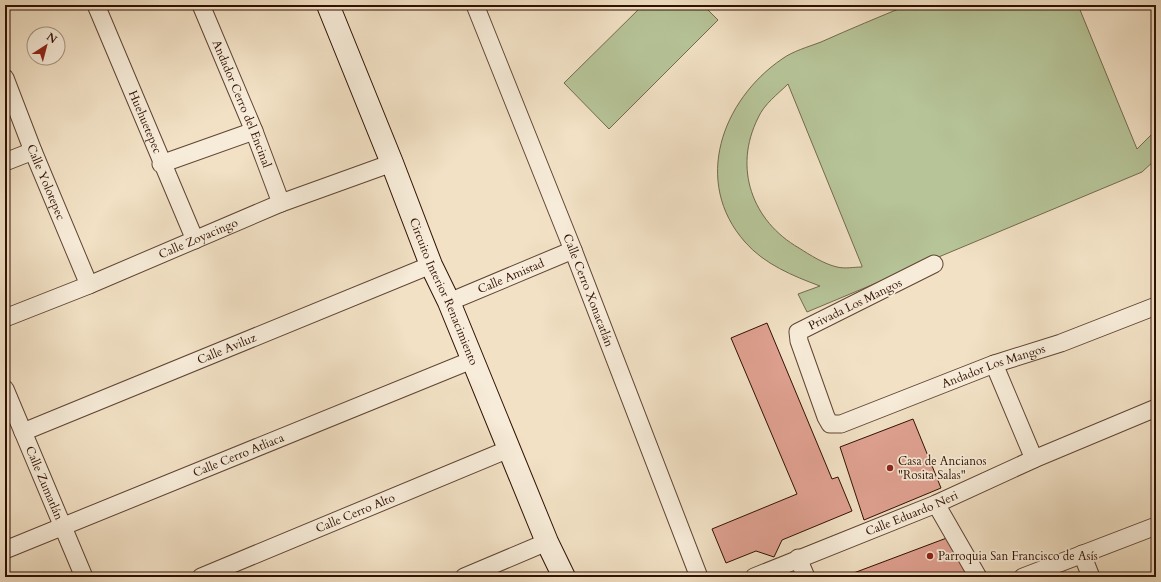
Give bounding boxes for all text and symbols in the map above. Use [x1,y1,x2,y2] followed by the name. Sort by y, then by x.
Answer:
[26,26,66,66] north arrow
[43,29,60,47] text: N
[209,37,275,170] street label: Andador Cerro del Encinal
[125,88,166,157] street label: Huehuetepec
[23,142,69,223] street label: Calle Yolotepec
[156,214,241,262] street label: Calle Zoyacingo
[406,215,482,368] street label: Circuito Interior Renacimiento
[559,231,618,349] street label: Calle Cerro Xonacatlán
[475,255,547,297] street label: Calle Amistad
[805,274,905,334] street label: Privada Los Mangos
[195,329,259,368] street label: Calle Aviluz
[939,340,1047,392] street label: Andador Los Mangos
[190,429,287,481] street label: Calle Cerro Atliaca
[22,444,67,523] street label: Calle Zumatlán
[898,453,987,483] place label: Casa de Ancianos "Rosita Salas"
[885,463,895,473] marker: Casa de Ancianos "Rosita Salas"
[863,487,961,540] street label: Calle Eduardo Neri
[313,489,398,536] street label: Calle Cerro Alto
[938,548,1098,564] place label: Parroquia San Francisco de Asís
[925,551,935,561] marker: Parroquia San Francisco de Asís

